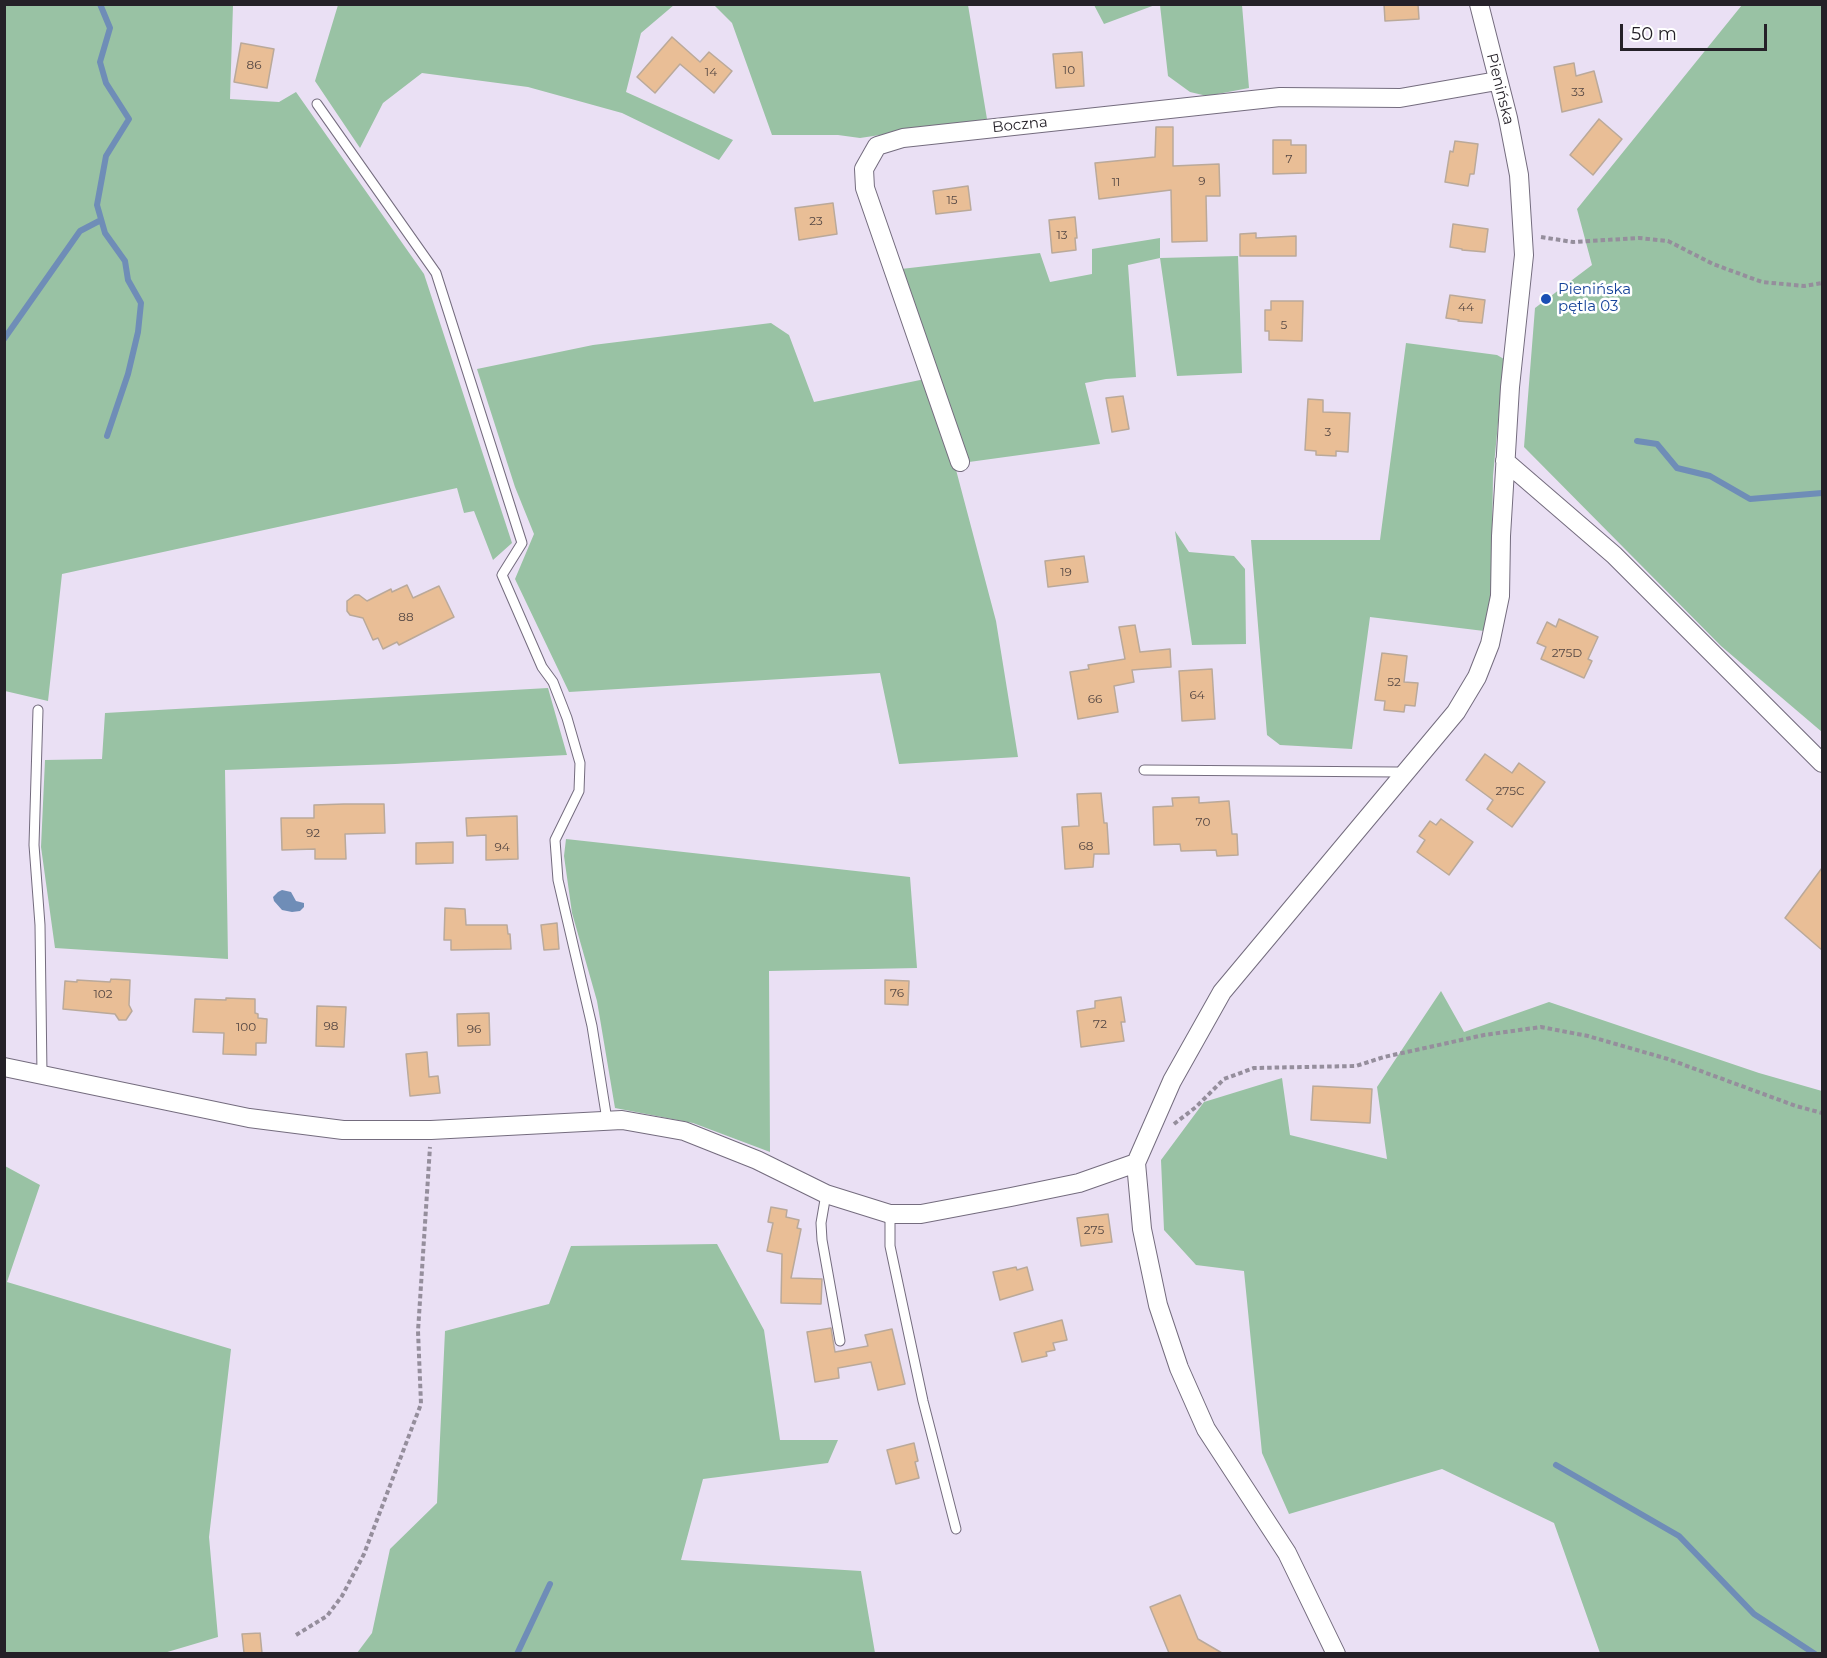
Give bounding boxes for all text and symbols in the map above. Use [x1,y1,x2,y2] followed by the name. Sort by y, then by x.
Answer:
[1623,12,1770,50] scale bar
[1631,23,1677,45] text: 50 m
[1482,51,1518,127] street label: Pienińska
[247,58,261,72] house number: 86
[1063,63,1075,77] house number: 10
[705,65,717,79] house number: 14
[1571,85,1585,99] house number: 33
[991,113,1049,137] street label: Boczna
[1285,152,1293,166] house number: 7
[1198,174,1206,188] house number: 9
[1112,175,1120,189] house number: 11
[946,193,958,207] house number: 15
[809,214,823,228] house number: 23
[1056,228,1068,242] house number: 13
[1558,281,1631,316] place label: Pienińska pętla 03
[1539,292,1553,306] marker: Pienińska pętla 03
[1458,300,1474,314] house number: 44
[1281,318,1287,332] house number: 5
[1325,425,1331,439] house number: 3
[1060,565,1072,579] house number: 19
[398,610,414,624] house number: 88
[1552,646,1582,660] house number: 275D
[1387,675,1401,689] house number: 52
[1189,688,1205,702] house number: 64
[1088,692,1102,706] house number: 66
[1496,784,1524,798] house number: 275C
[1196,815,1210,829] house number: 70
[306,826,320,840] house number: 92
[1079,839,1093,853] house number: 68
[494,840,510,854] house number: 94
[890,986,904,1000] house number: 76
[93,987,113,1001] house number: 102
[1093,1017,1107,1031] house number: 72
[324,1019,338,1033] house number: 98
[236,1020,256,1034] house number: 100
[467,1022,481,1036] house number: 96
[1084,1223,1104,1237] house number: 275

